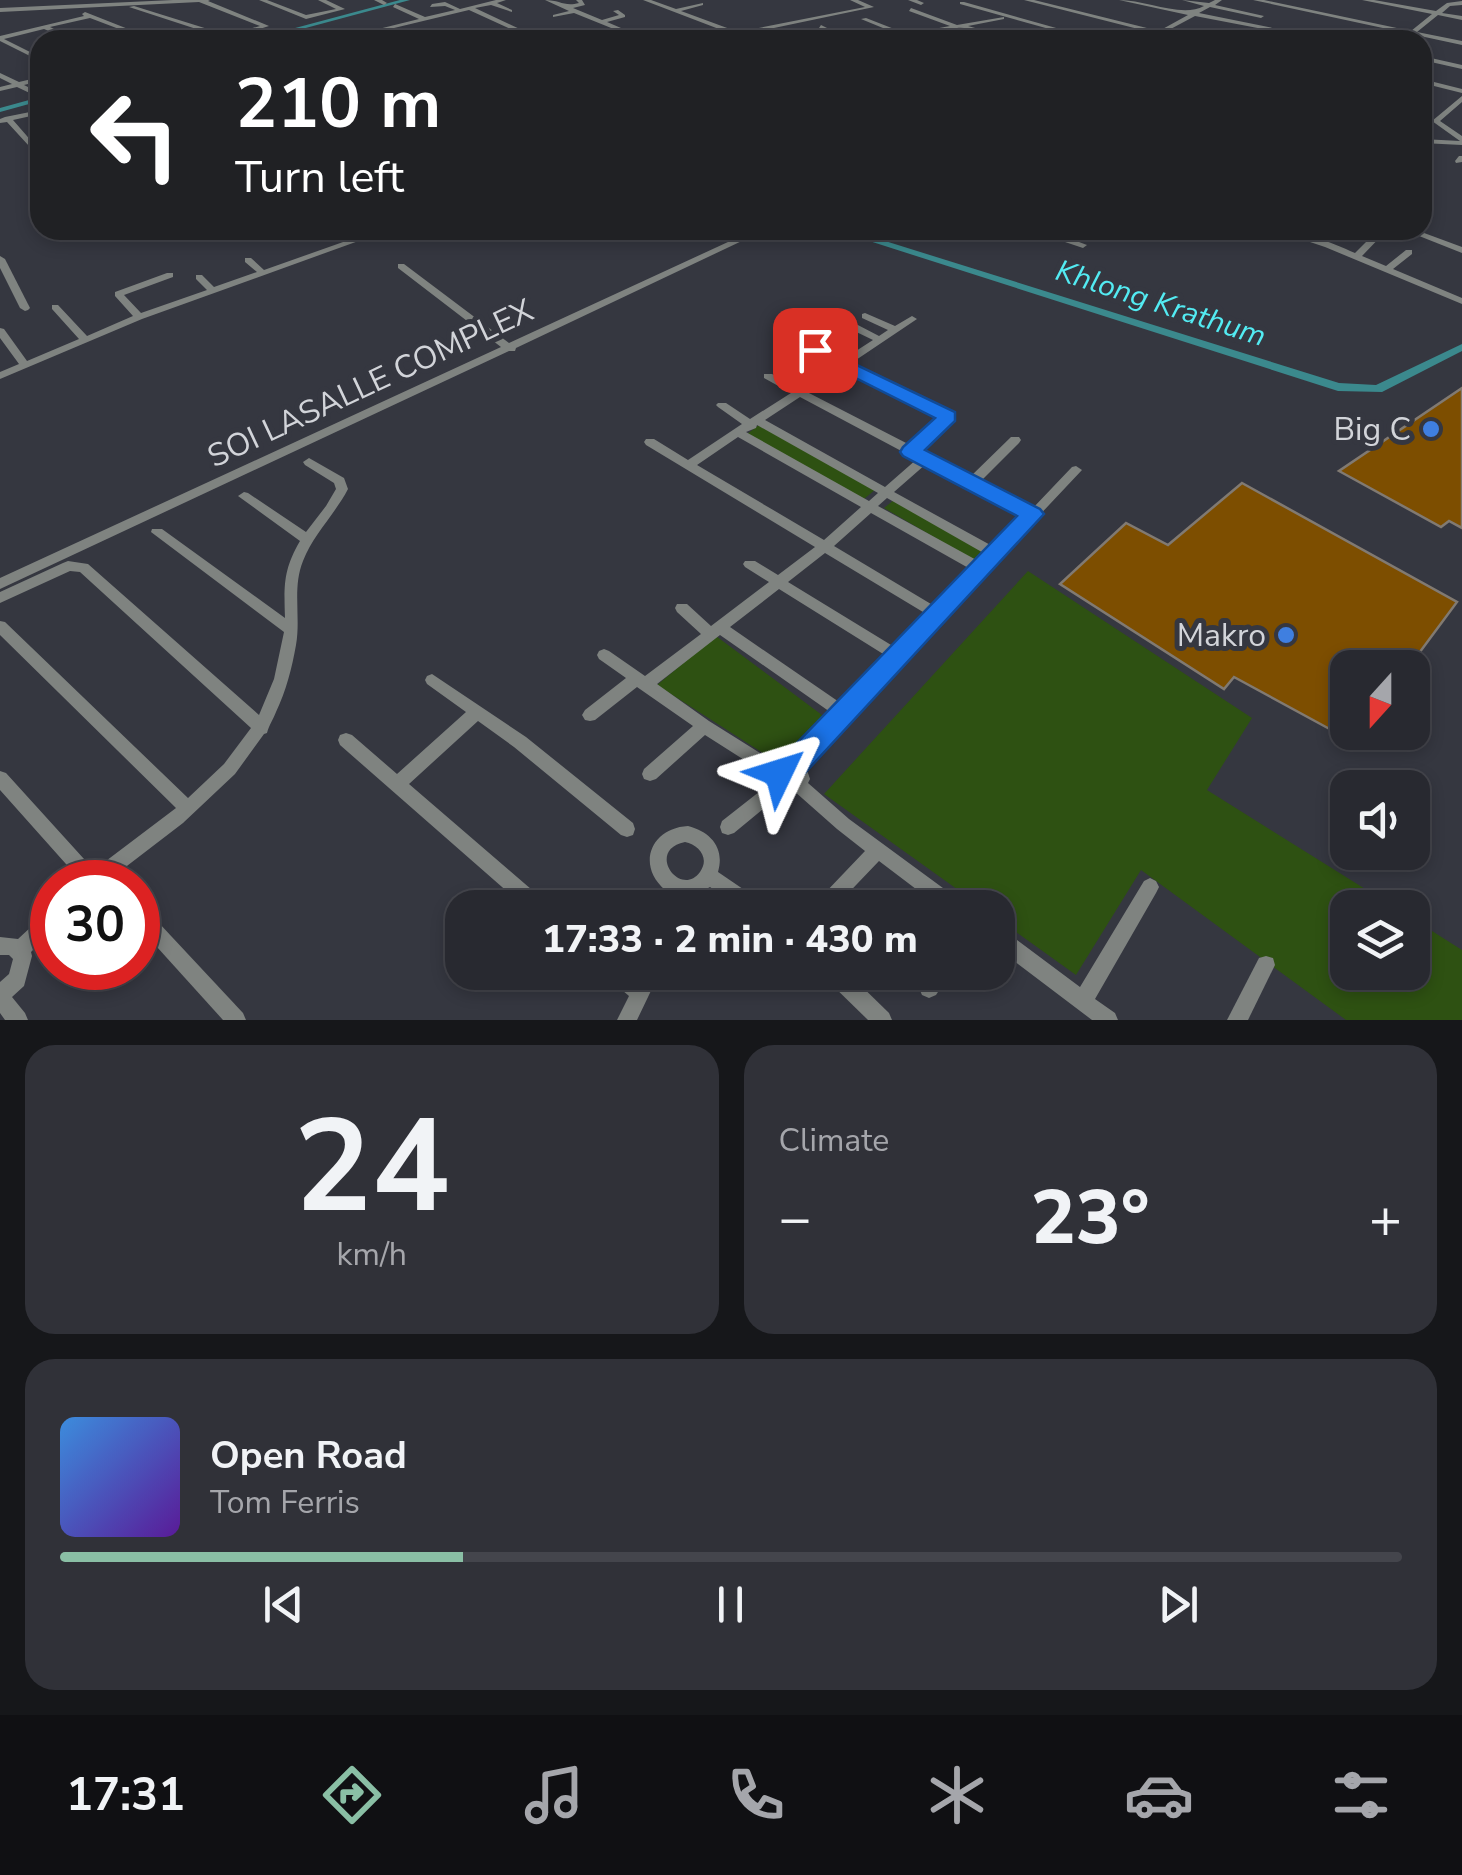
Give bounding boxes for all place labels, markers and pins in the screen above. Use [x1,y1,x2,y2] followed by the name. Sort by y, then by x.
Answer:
[773,308,858,393] pin
[1333,408,1411,451] place label: Big C
[1420,418,1442,440] marker: Big C
[1177,614,1266,657] place label: Makro
[1275,624,1297,646] marker: Makro

